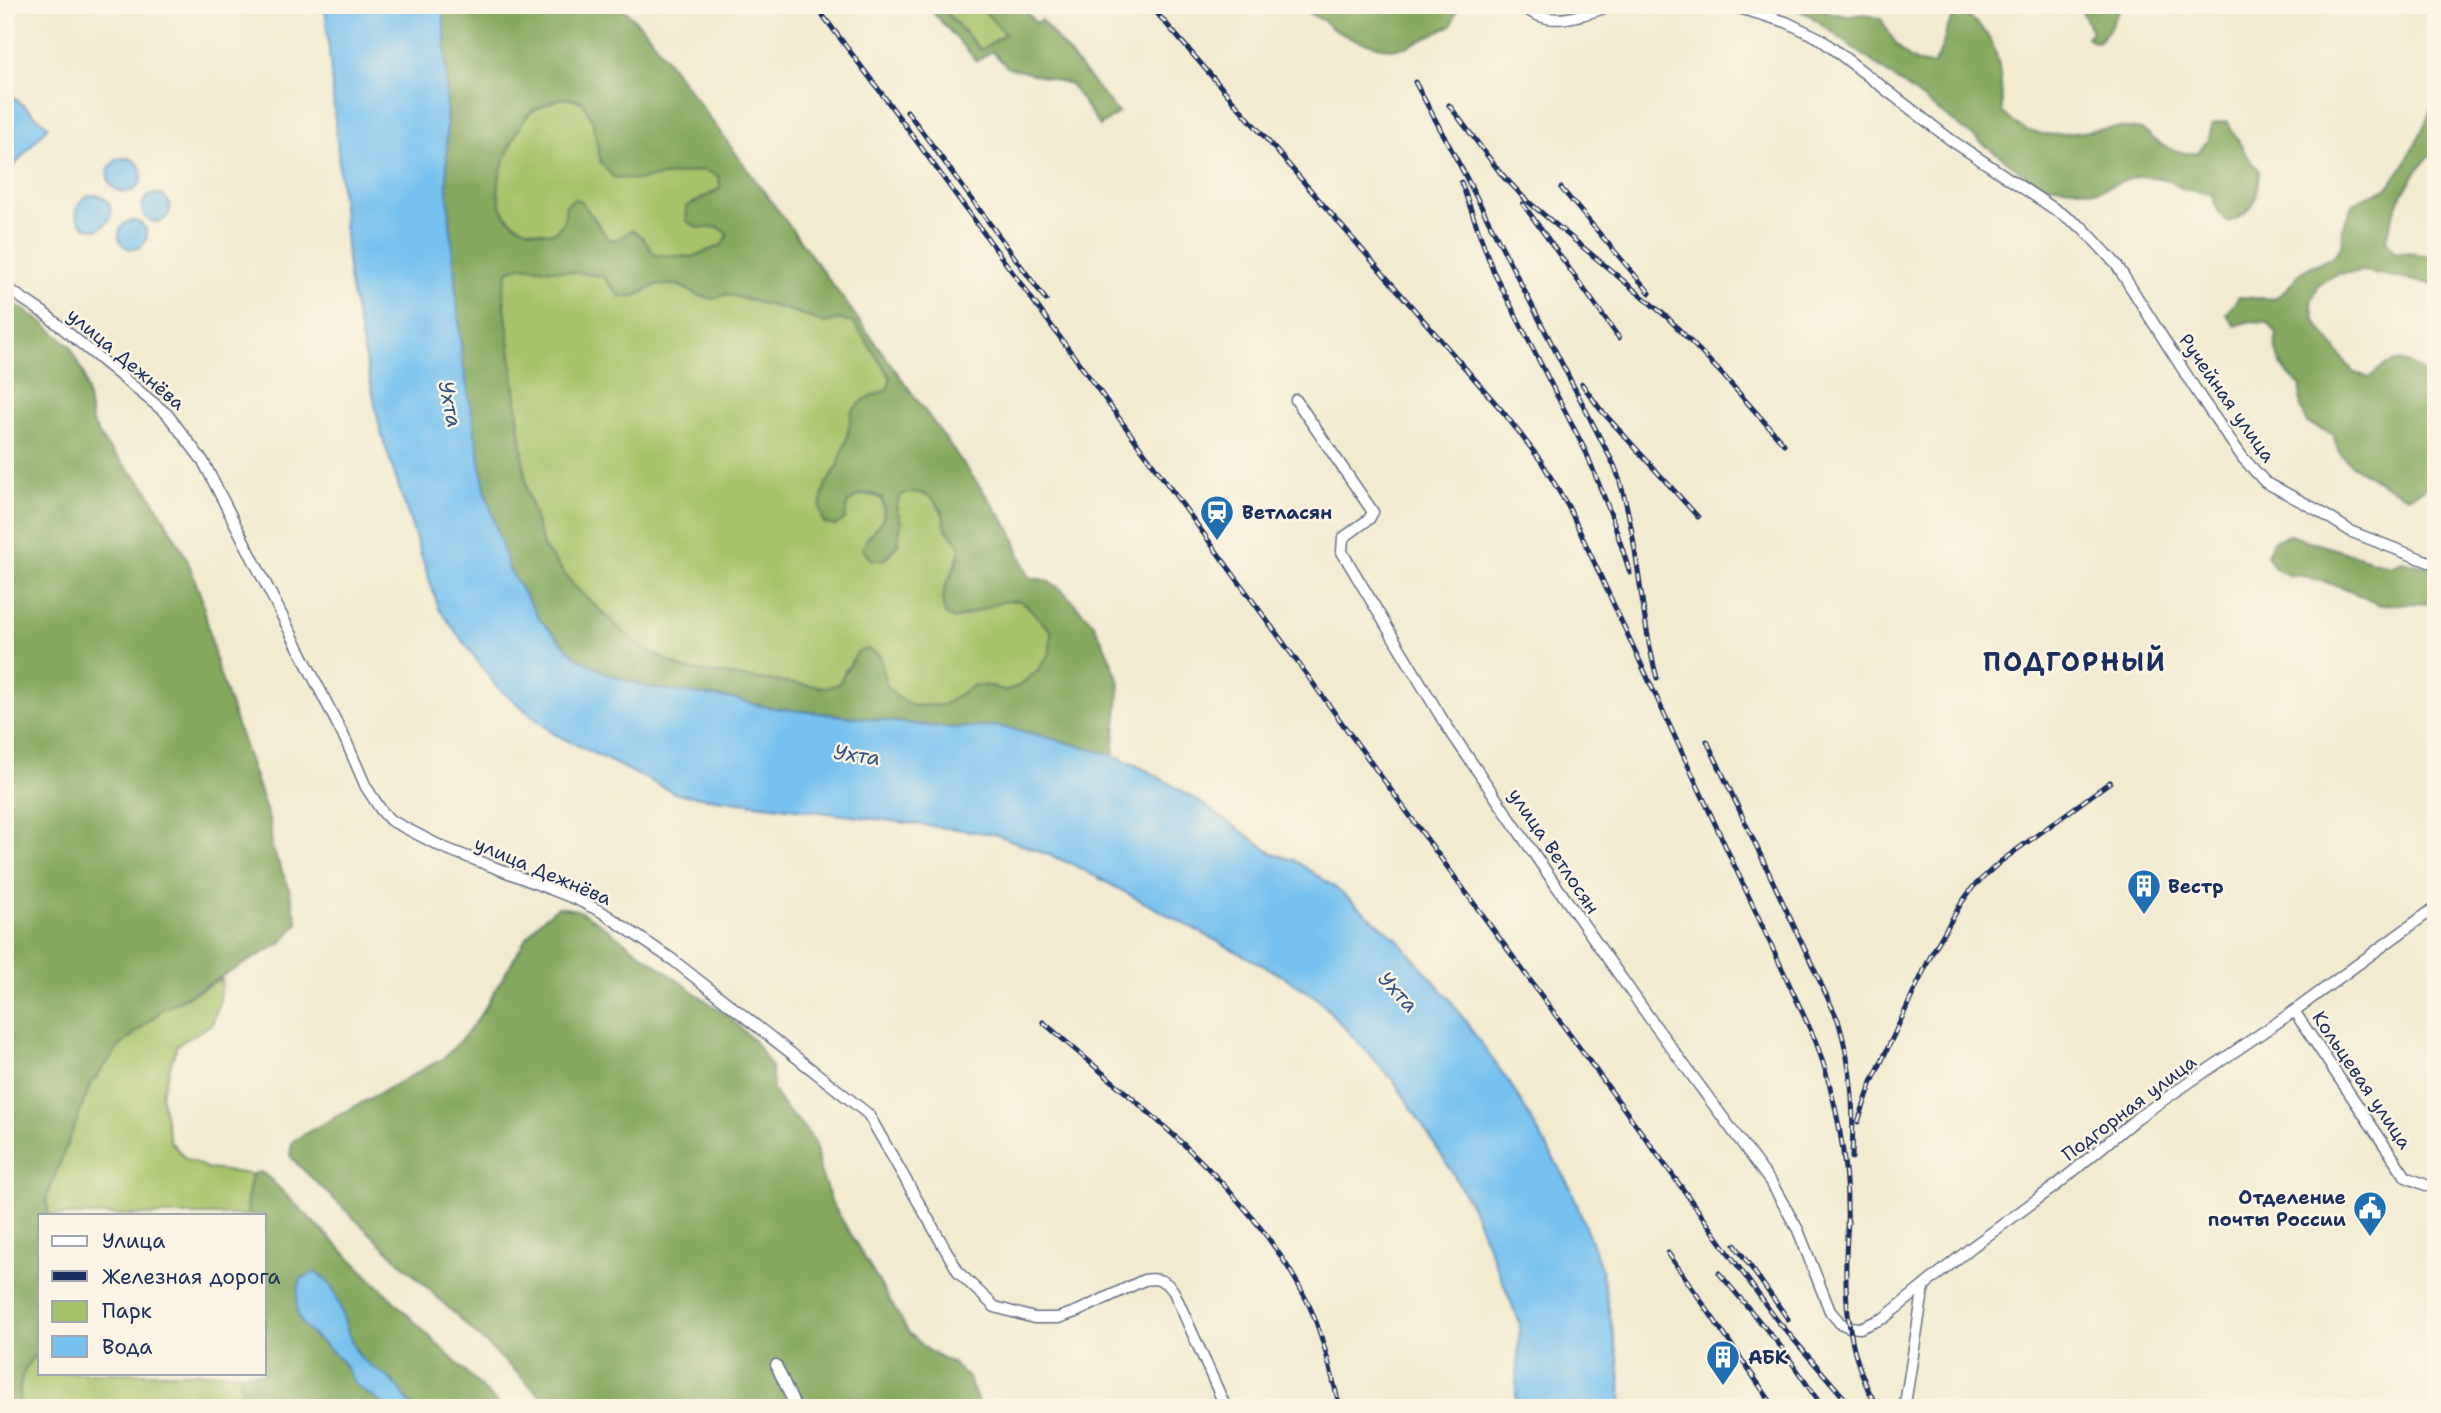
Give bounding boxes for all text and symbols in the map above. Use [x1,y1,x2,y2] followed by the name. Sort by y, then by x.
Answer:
[62,302,190,416] street label: улица Дежнёва
[2173,329,2281,467] street label: Ручейная улица
[431,378,469,430] water label: Ухта
[1198,493,1236,542] station icon: Ветласян
[1242,500,1332,525] place label: Ветласян
[1983,644,2167,679] district label: ПОДГОРНЫЙ
[832,738,882,772] water label: Ухта
[1503,783,1605,919] street label: улица Ветлосян
[471,831,615,911] street label: улица Дежнёва
[2125,867,2163,916] building icon: Вестр
[2168,874,2224,899] place label: Вестр
[1372,965,1424,1019] water label: Ухта
[2307,1006,2418,1154] street label: Кольцевая улица
[2057,1049,2201,1167] street label: Подгорная улица
[2208,1185,2346,1232] place label: Отделение почты России
[2351,1189,2389,1238] public building icon: Отделение почты России
[38,1214,266,1374] legend
[102,1227,165,1255] text: Улица
[102,1263,281,1291] text: Железная дорога
[102,1297,152,1325] text: Парк
[102,1333,152,1361] text: Вода
[1704,1338,1742,1387] building icon: АБК
[1748,1345,1788,1370] place label: АБК

